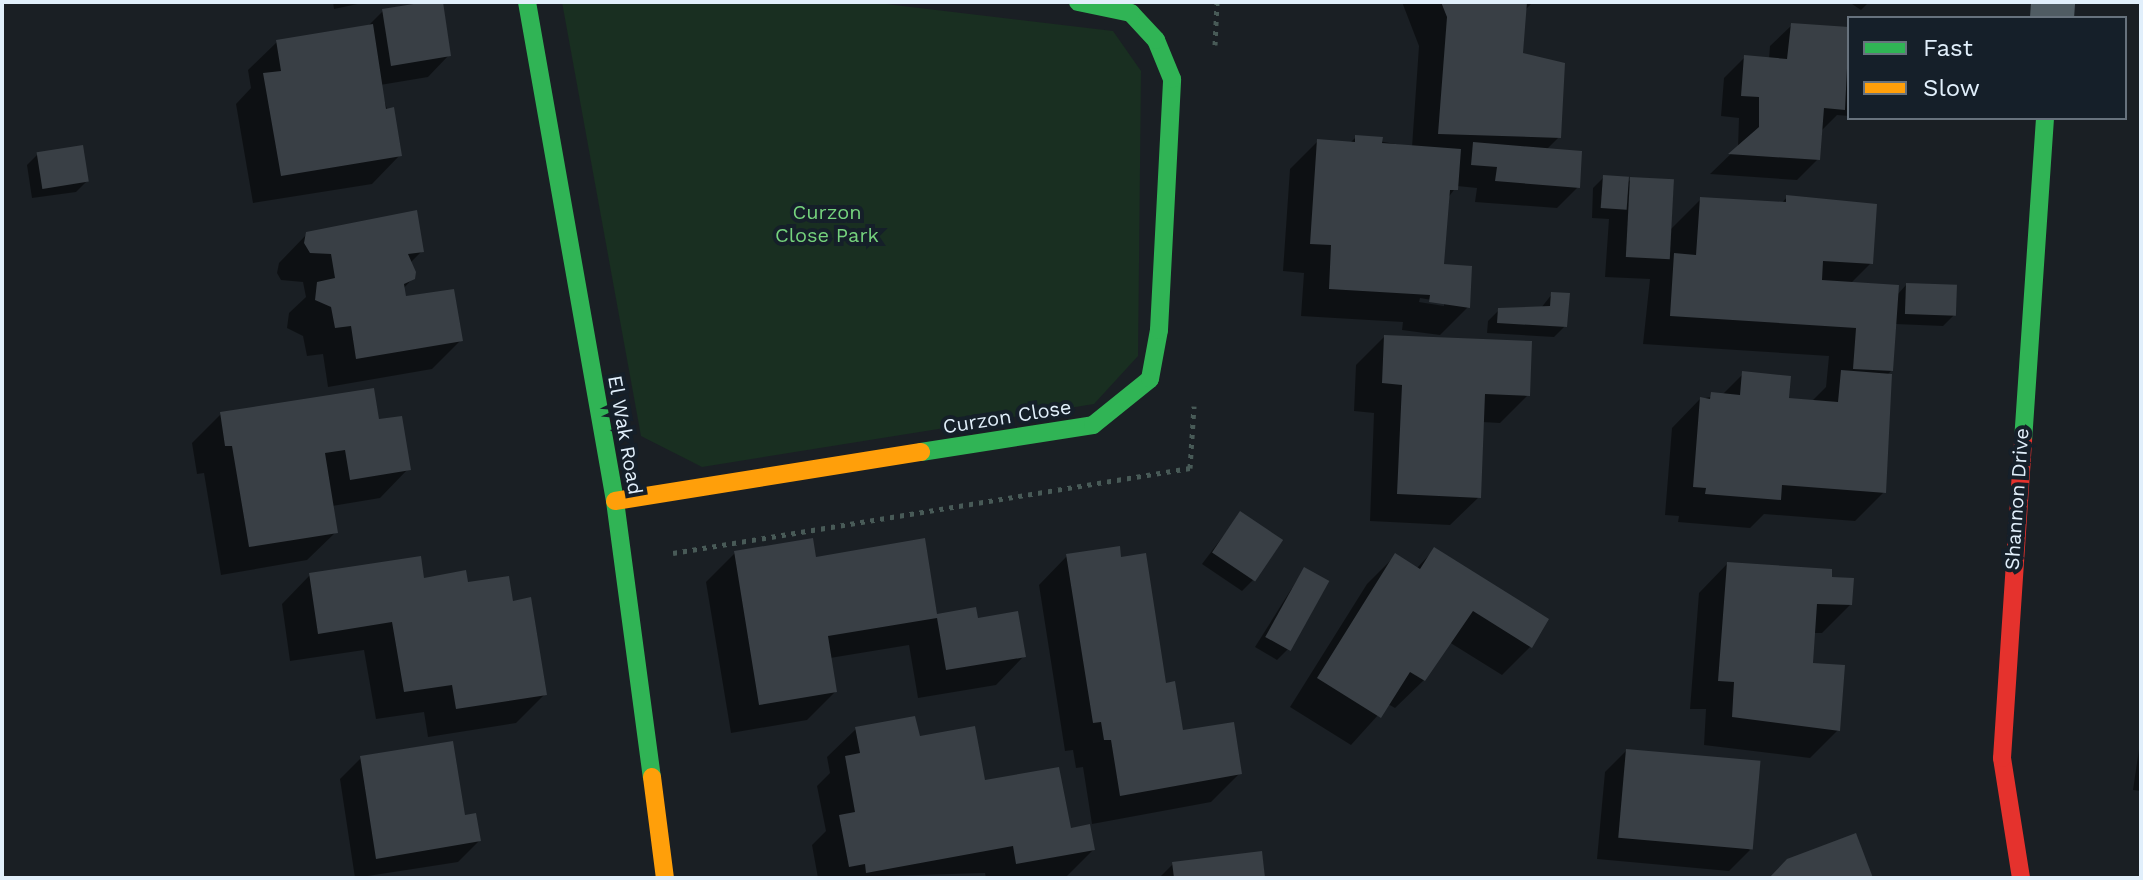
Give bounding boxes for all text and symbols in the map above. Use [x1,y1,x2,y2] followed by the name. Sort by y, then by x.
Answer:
[1847,16,2127,120] legend
[1923,34,1973,62] text: Fast
[1923,74,1980,102] text: Slow
[775,200,879,247] park label: Curzon Close Park
[603,373,647,497] street label: El Wak Road
[941,395,1073,439] street label: Curzon Close
[2000,427,2034,571] street label: Shannon Drive

